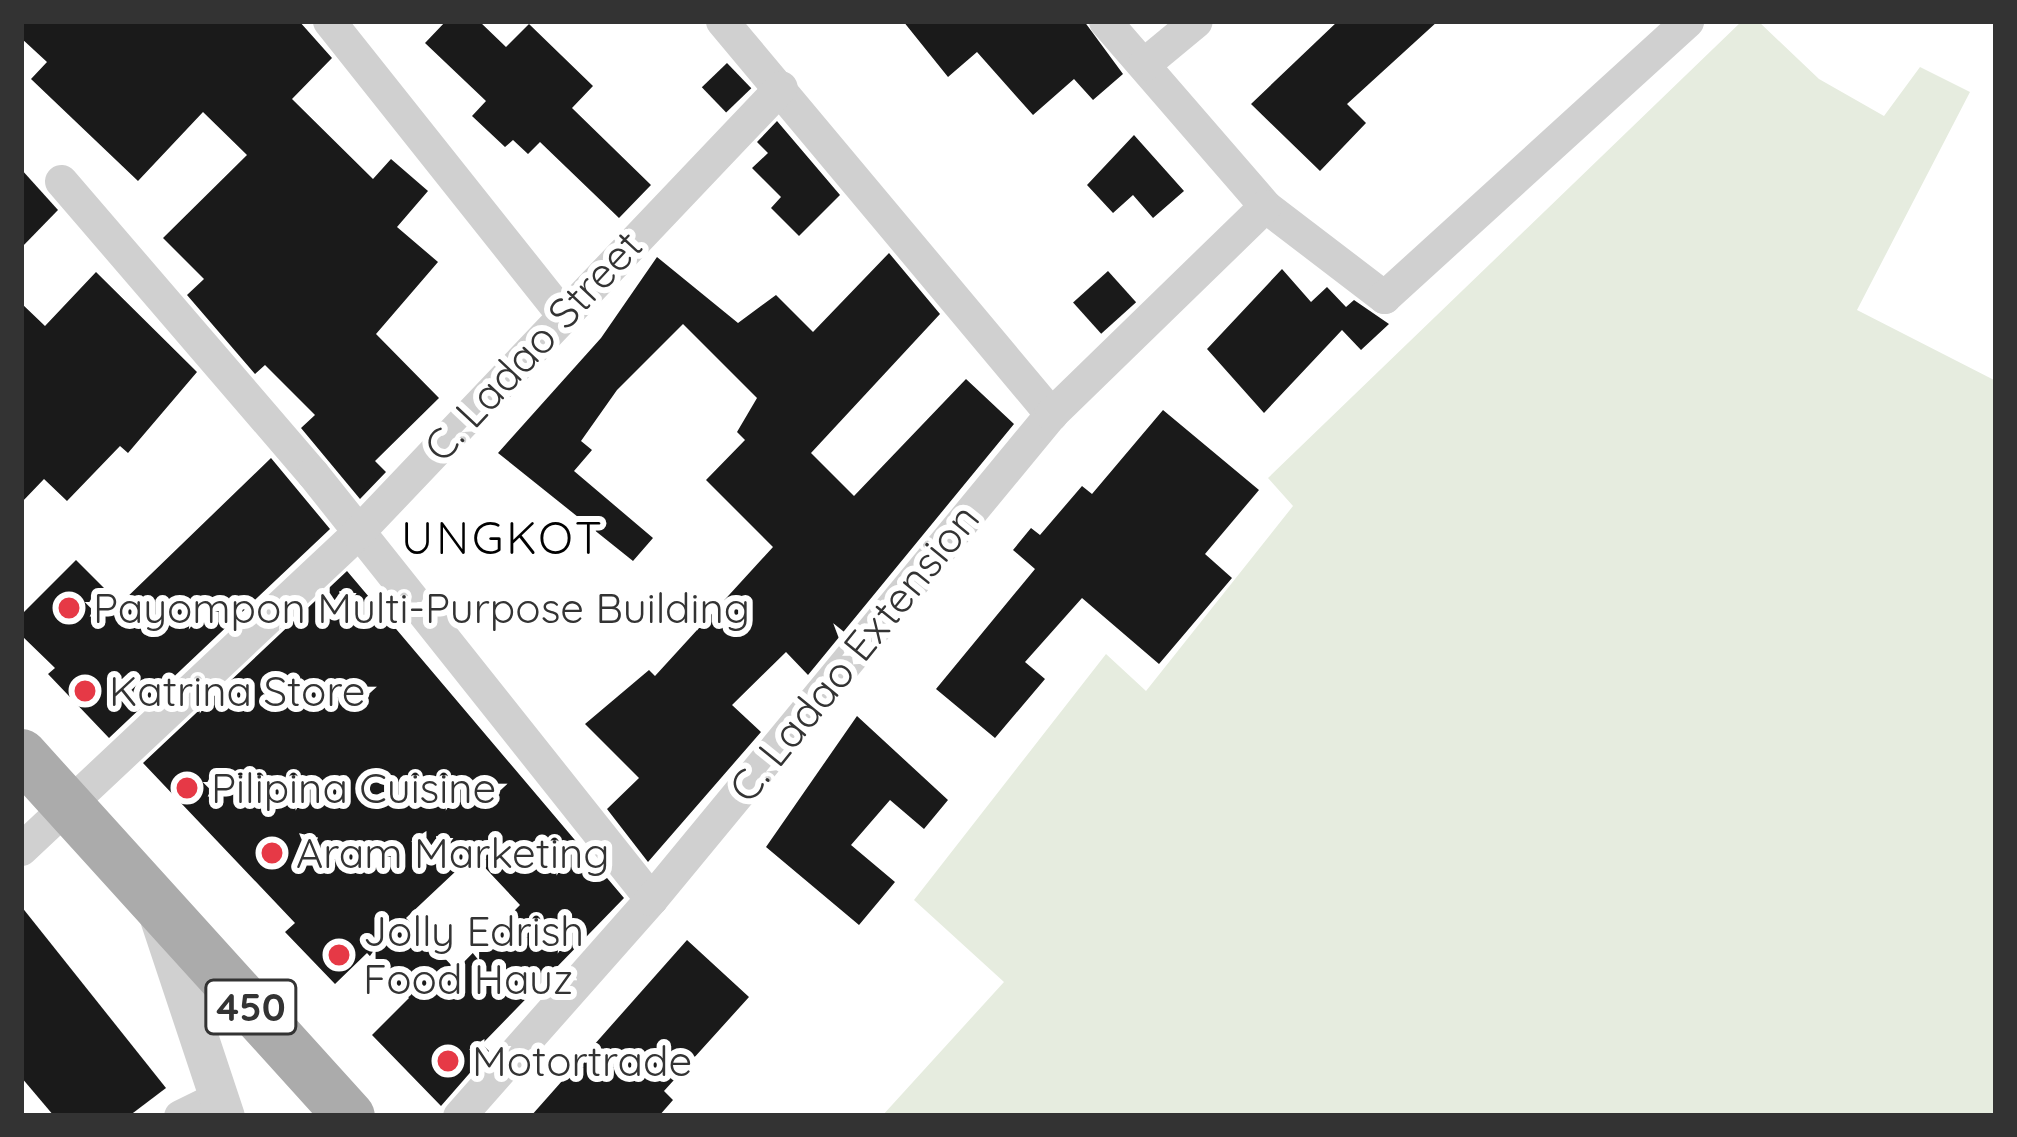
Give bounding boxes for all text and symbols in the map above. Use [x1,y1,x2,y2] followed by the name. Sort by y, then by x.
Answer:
[413,220,653,472] street label: C. Ladao Street
[718,494,990,812] street label: C. Ladao Extension
[401,511,605,565] district label: UNGKOT
[93,583,750,633] place label: Payompon Multi-Purpose Building
[56,595,82,621] marker: Payompon Multi-Purpose Building
[109,666,365,716] place label: Katrina Store
[72,678,98,704] marker: Katrina Store
[211,763,496,813] place label: Pilipina Cuisine
[174,775,200,801] marker: Pilipina Cuisine
[296,828,609,878] place label: Aram Marketing
[259,840,285,866] marker: Aram Marketing
[363,906,584,1004] place label: Jolly Edrish Food Hauz
[326,942,352,968] marker: Jolly Edrish Food Hauz
[203,974,299,1040] road number: 450
[472,1036,692,1086] place label: Motortrade
[435,1048,461,1074] marker: Motortrade

